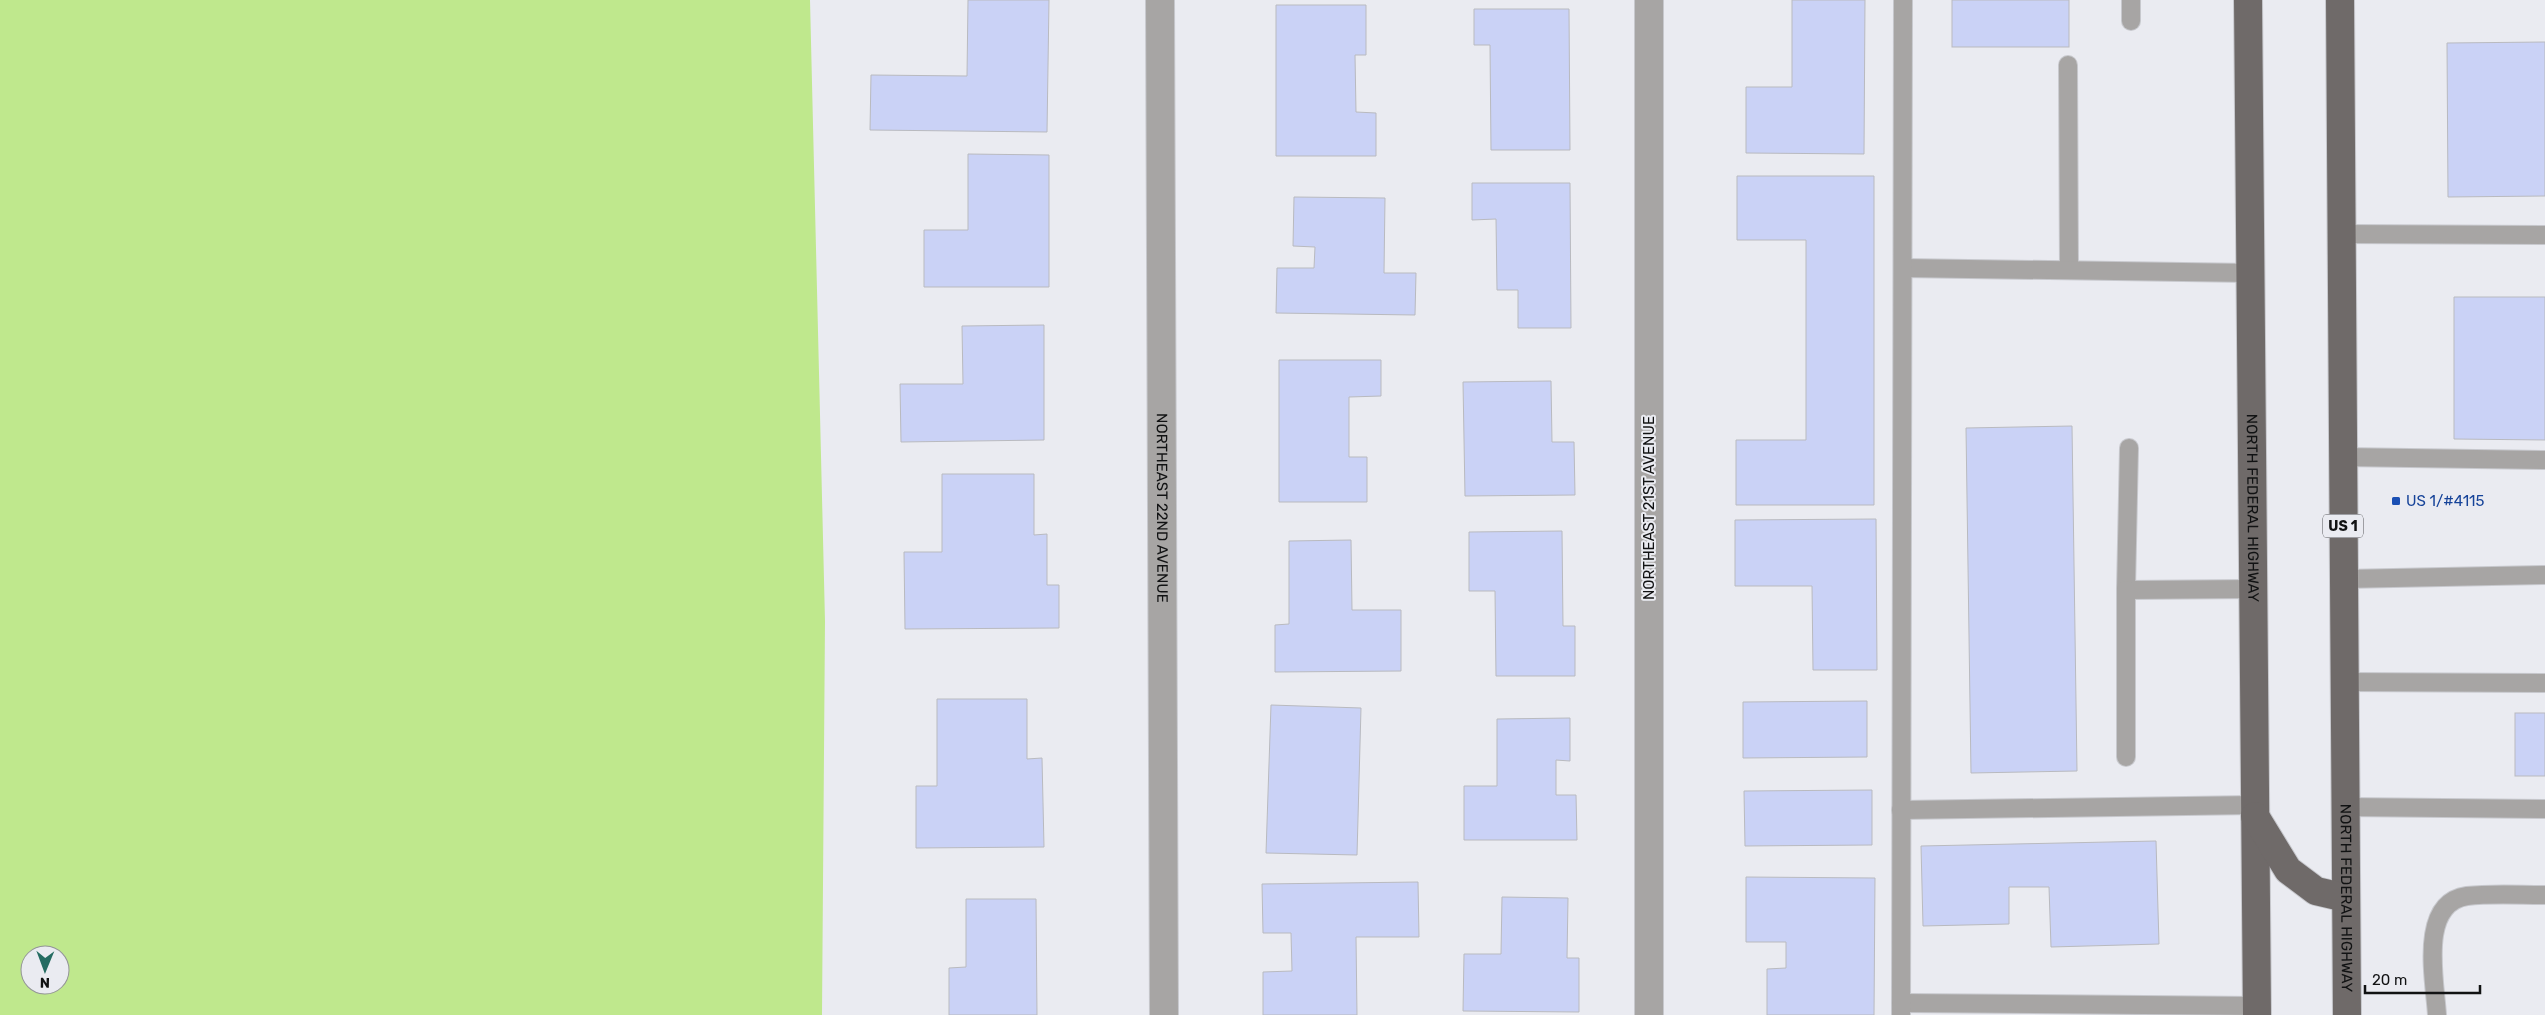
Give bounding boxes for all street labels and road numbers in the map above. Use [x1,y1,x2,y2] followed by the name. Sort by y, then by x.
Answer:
[1153,413,1171,603] street label: NORTHEAST 22ND AVENUE
[2243,414,2262,603] street label: NORTH FEDERAL HIGHWAY
[1640,416,1658,600] street label: NORTHEAST 21ST AVENUE
[2323,514,2363,538] road number: US 1
[2337,804,2356,993] street label: NORTH FEDERAL HIGHWAY

